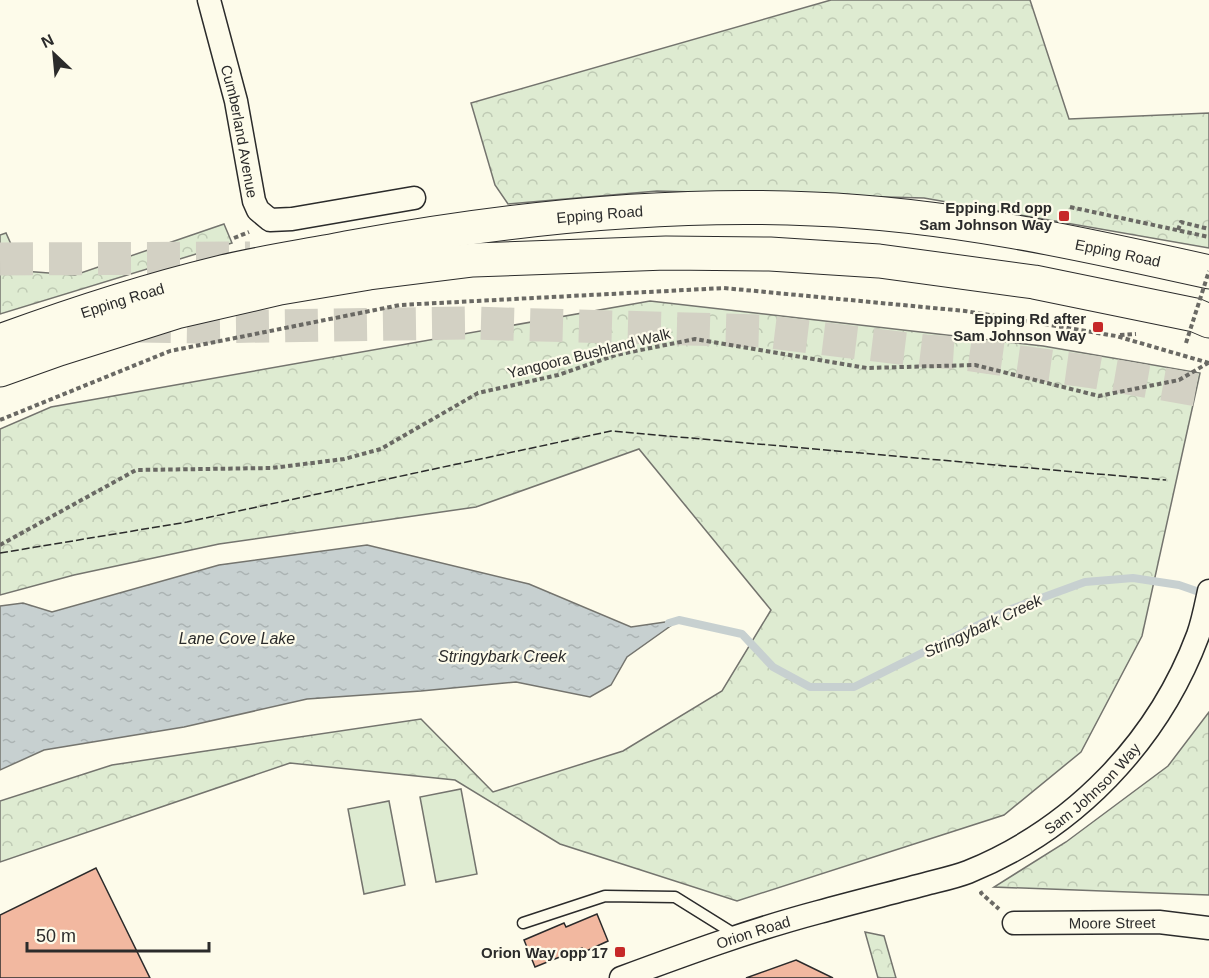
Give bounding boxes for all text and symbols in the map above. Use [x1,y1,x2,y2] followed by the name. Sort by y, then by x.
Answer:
[24,24,84,84] north arrow
[39,31,57,51] text: N
[218,63,262,199] street label: Cumberland Avenue
[919,199,1053,233] place label: Epping Rd opp Sam Johnson Way
[556,202,643,226] street label: Epping Road
[1057,209,1071,223] marker: Epping Rd opp Sam Johnson Way
[1074,235,1162,270] street label: Epping Road
[78,279,166,321] street label: Epping Road
[953,310,1087,344] place label: Epping Rd after Sam Johnson Way
[1091,320,1105,334] marker: Epping Rd after Sam Johnson Way
[506,324,673,382] street label: Yangoora Bushland Walk
[921,591,1046,661] water label: Stringybark Creek
[179,630,295,647] water label: Lane Cove Lake
[438,648,567,665] water label: Stringybark Creek
[1041,739,1143,837] street label: Sam Johnson Way
[714,912,792,952] street label: Orion Road
[1069,914,1156,931] street label: Moore Street
[27,915,208,953] scale bar
[36,926,76,946] text: 50 m
[481,944,608,961] place label: Orion Way opp 17
[613,945,627,959] marker: Orion Way opp 17

